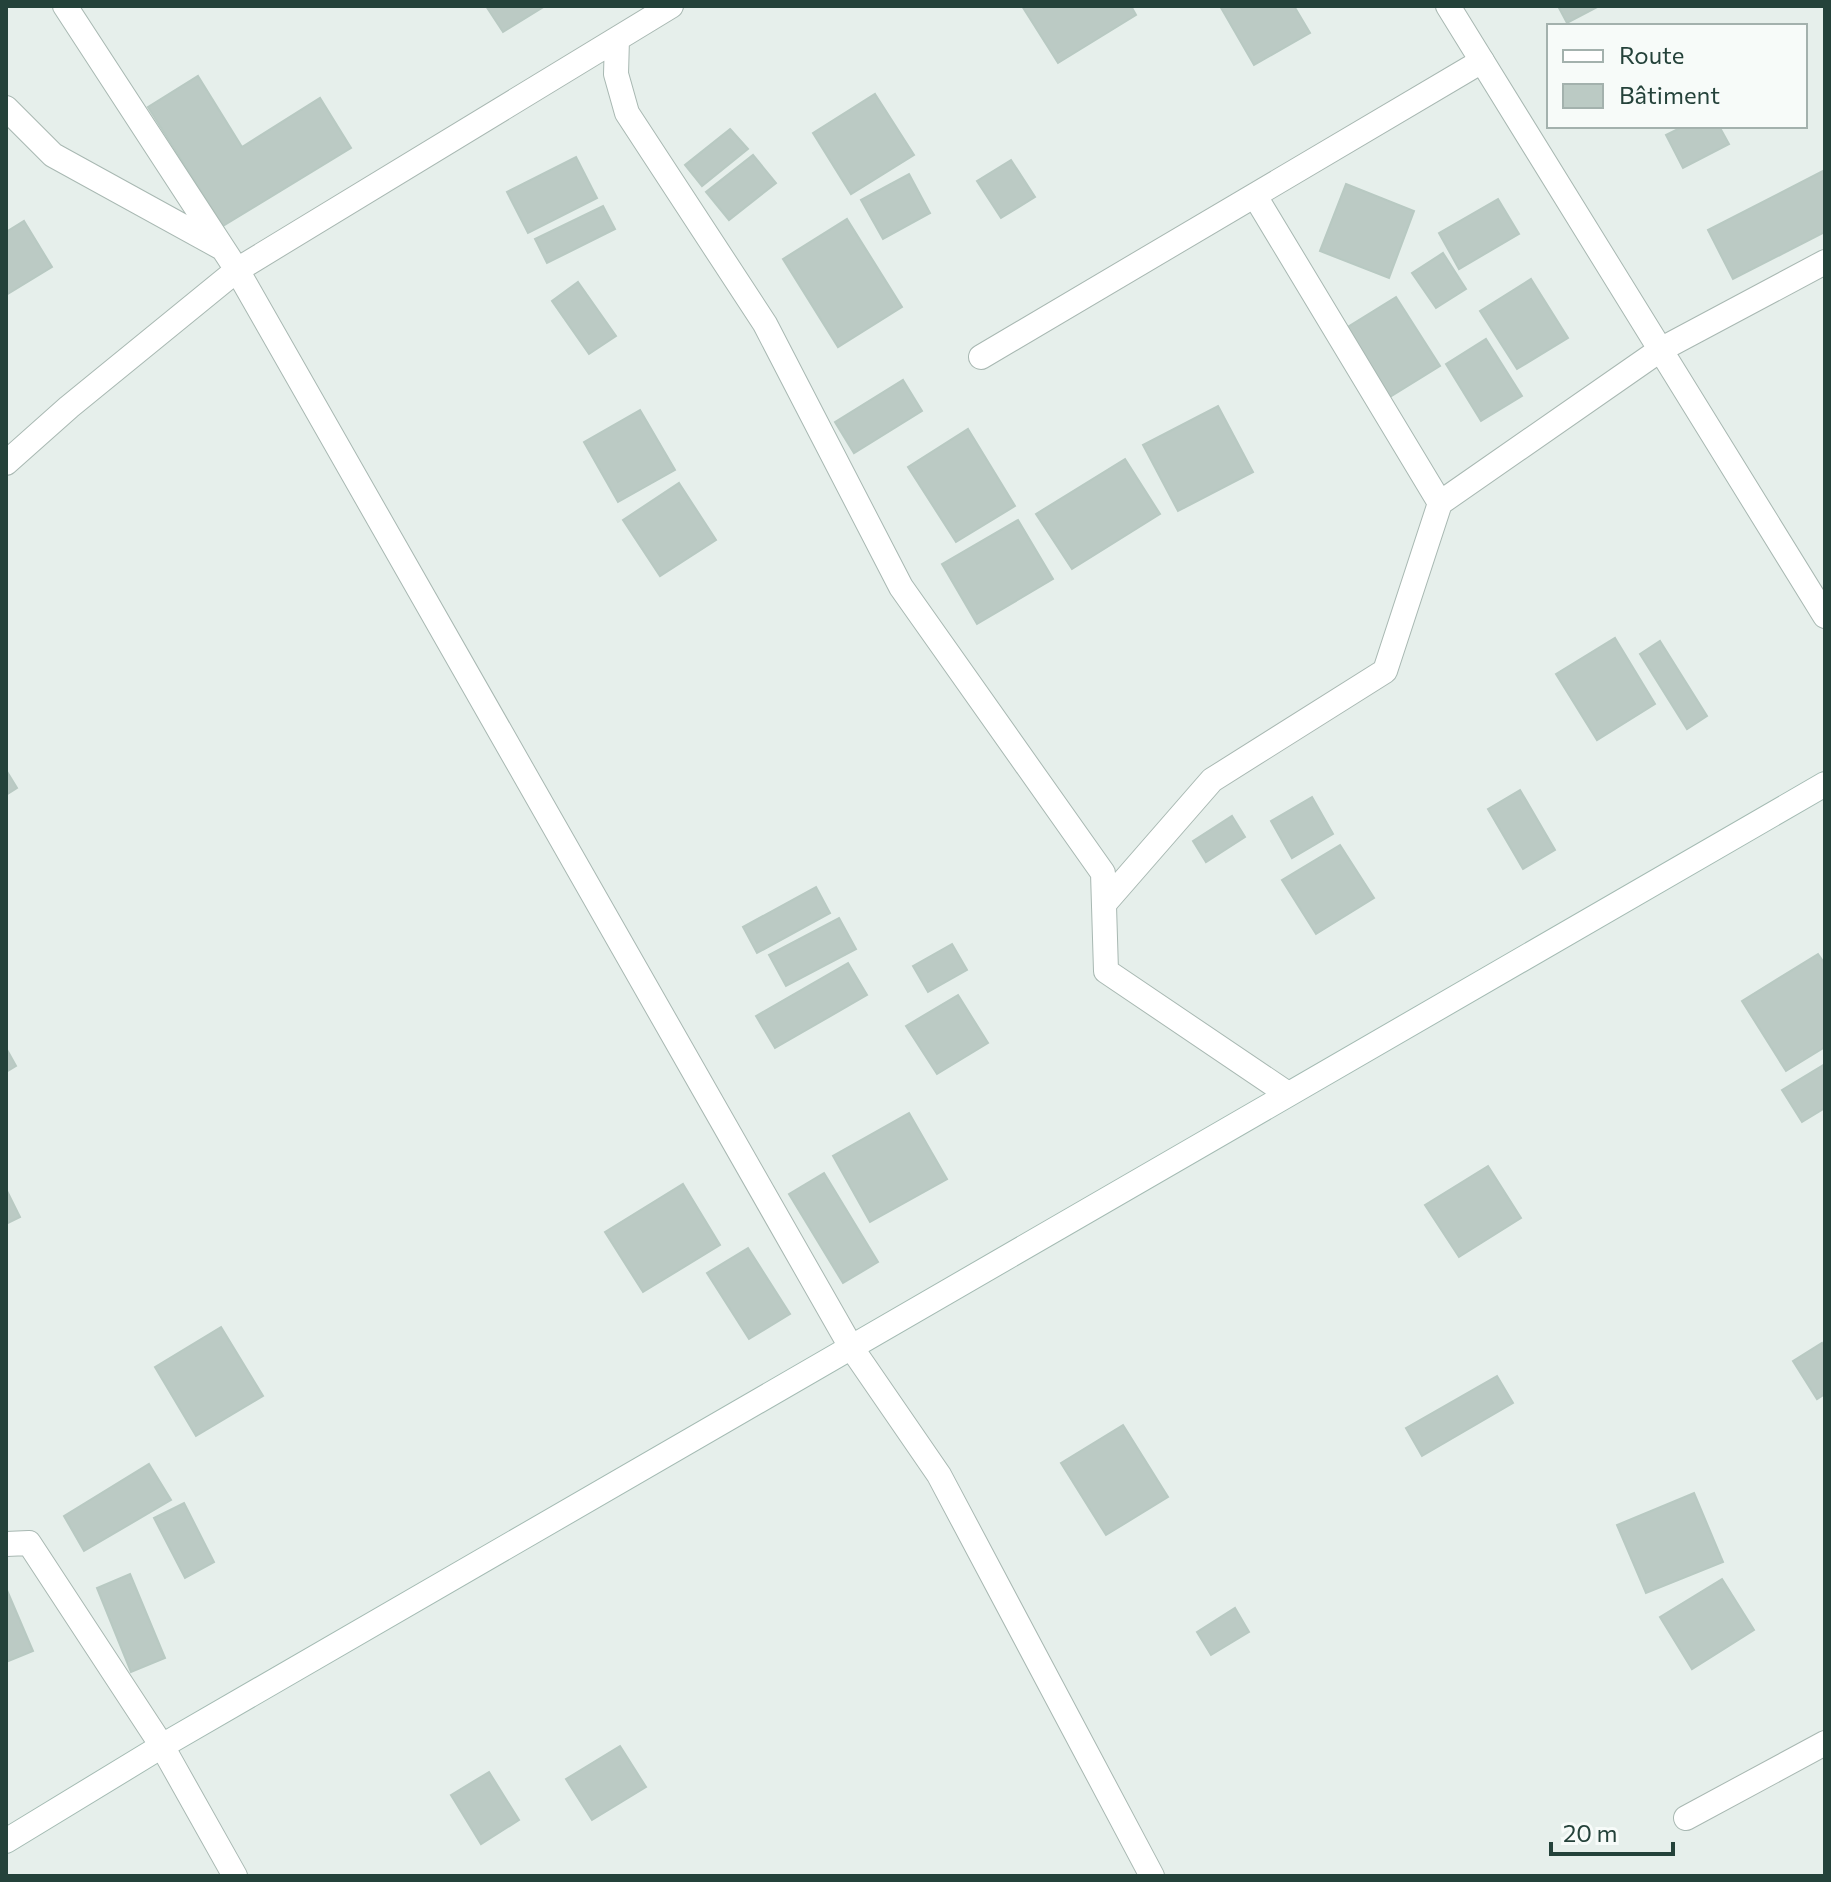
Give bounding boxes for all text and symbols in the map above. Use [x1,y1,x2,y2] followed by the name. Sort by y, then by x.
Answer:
[1547,24,1807,128] legend
[1619,40,1684,69] text: Route
[1619,80,1720,109] text: Bâtiment
[1551,1806,1673,1856] scale bar
[1563,1818,1617,1847] text: 20 m

